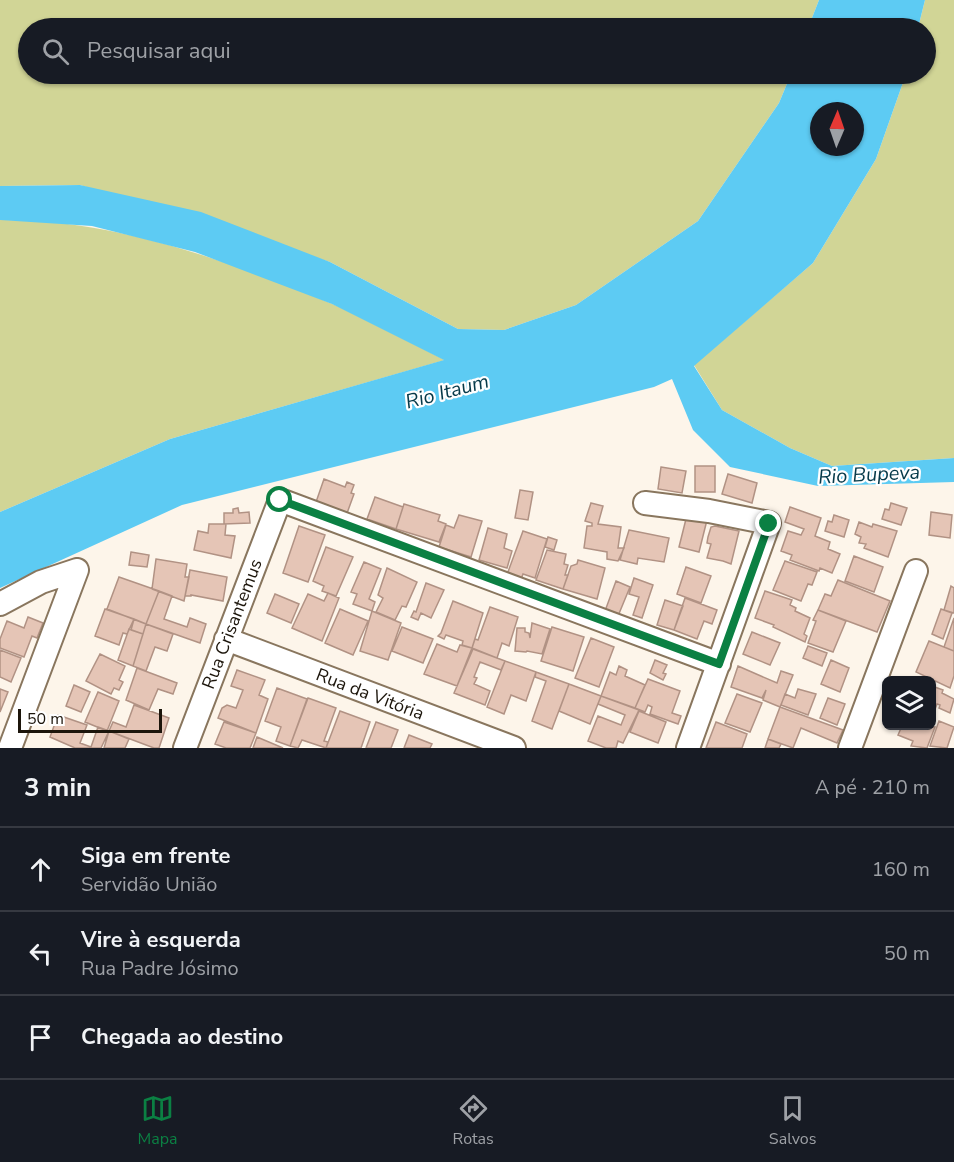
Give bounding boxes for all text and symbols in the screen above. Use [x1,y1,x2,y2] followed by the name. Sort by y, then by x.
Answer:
[18,18,936,84] search box
[39,35,72,68] icon: search
[87,36,231,66] text: Pesquisar aqui
[810,102,864,156] north arrow
[402,367,492,416] water label: Rio Itaum
[817,458,921,491] water label: Rio Bupeva
[266,486,292,512] route start
[755,510,781,536] route end
[196,556,268,692] street label: Rua Crisantemus
[313,662,427,726] street label: Rua da Vitória
[882,676,936,730] map controls
[882,676,936,730] button: layers
[18,706,162,734] scale bar
[27,708,64,730] text: 50 m
[24,770,91,805] text: 3 min
[815,774,930,801] text: A pé · 210 m
[81,841,230,871] text: Siga em frente
[24,853,57,886] icon: ahead
[872,856,930,883] text: 160 m
[81,871,217,898] text: Servidão União
[81,925,241,955] text: Vire à esquerda
[24,937,57,970] icon: left
[884,940,930,967] text: 50 m
[81,955,239,982] text: Rua Padre Jósimo
[24,1021,57,1054] icon: arrive
[81,1022,283,1052] text: Chegada ao destino
[138,1092,178,1150] tab: Mapa
[453,1092,494,1150] tab: Rotas
[769,1092,816,1150] tab: Salvos

